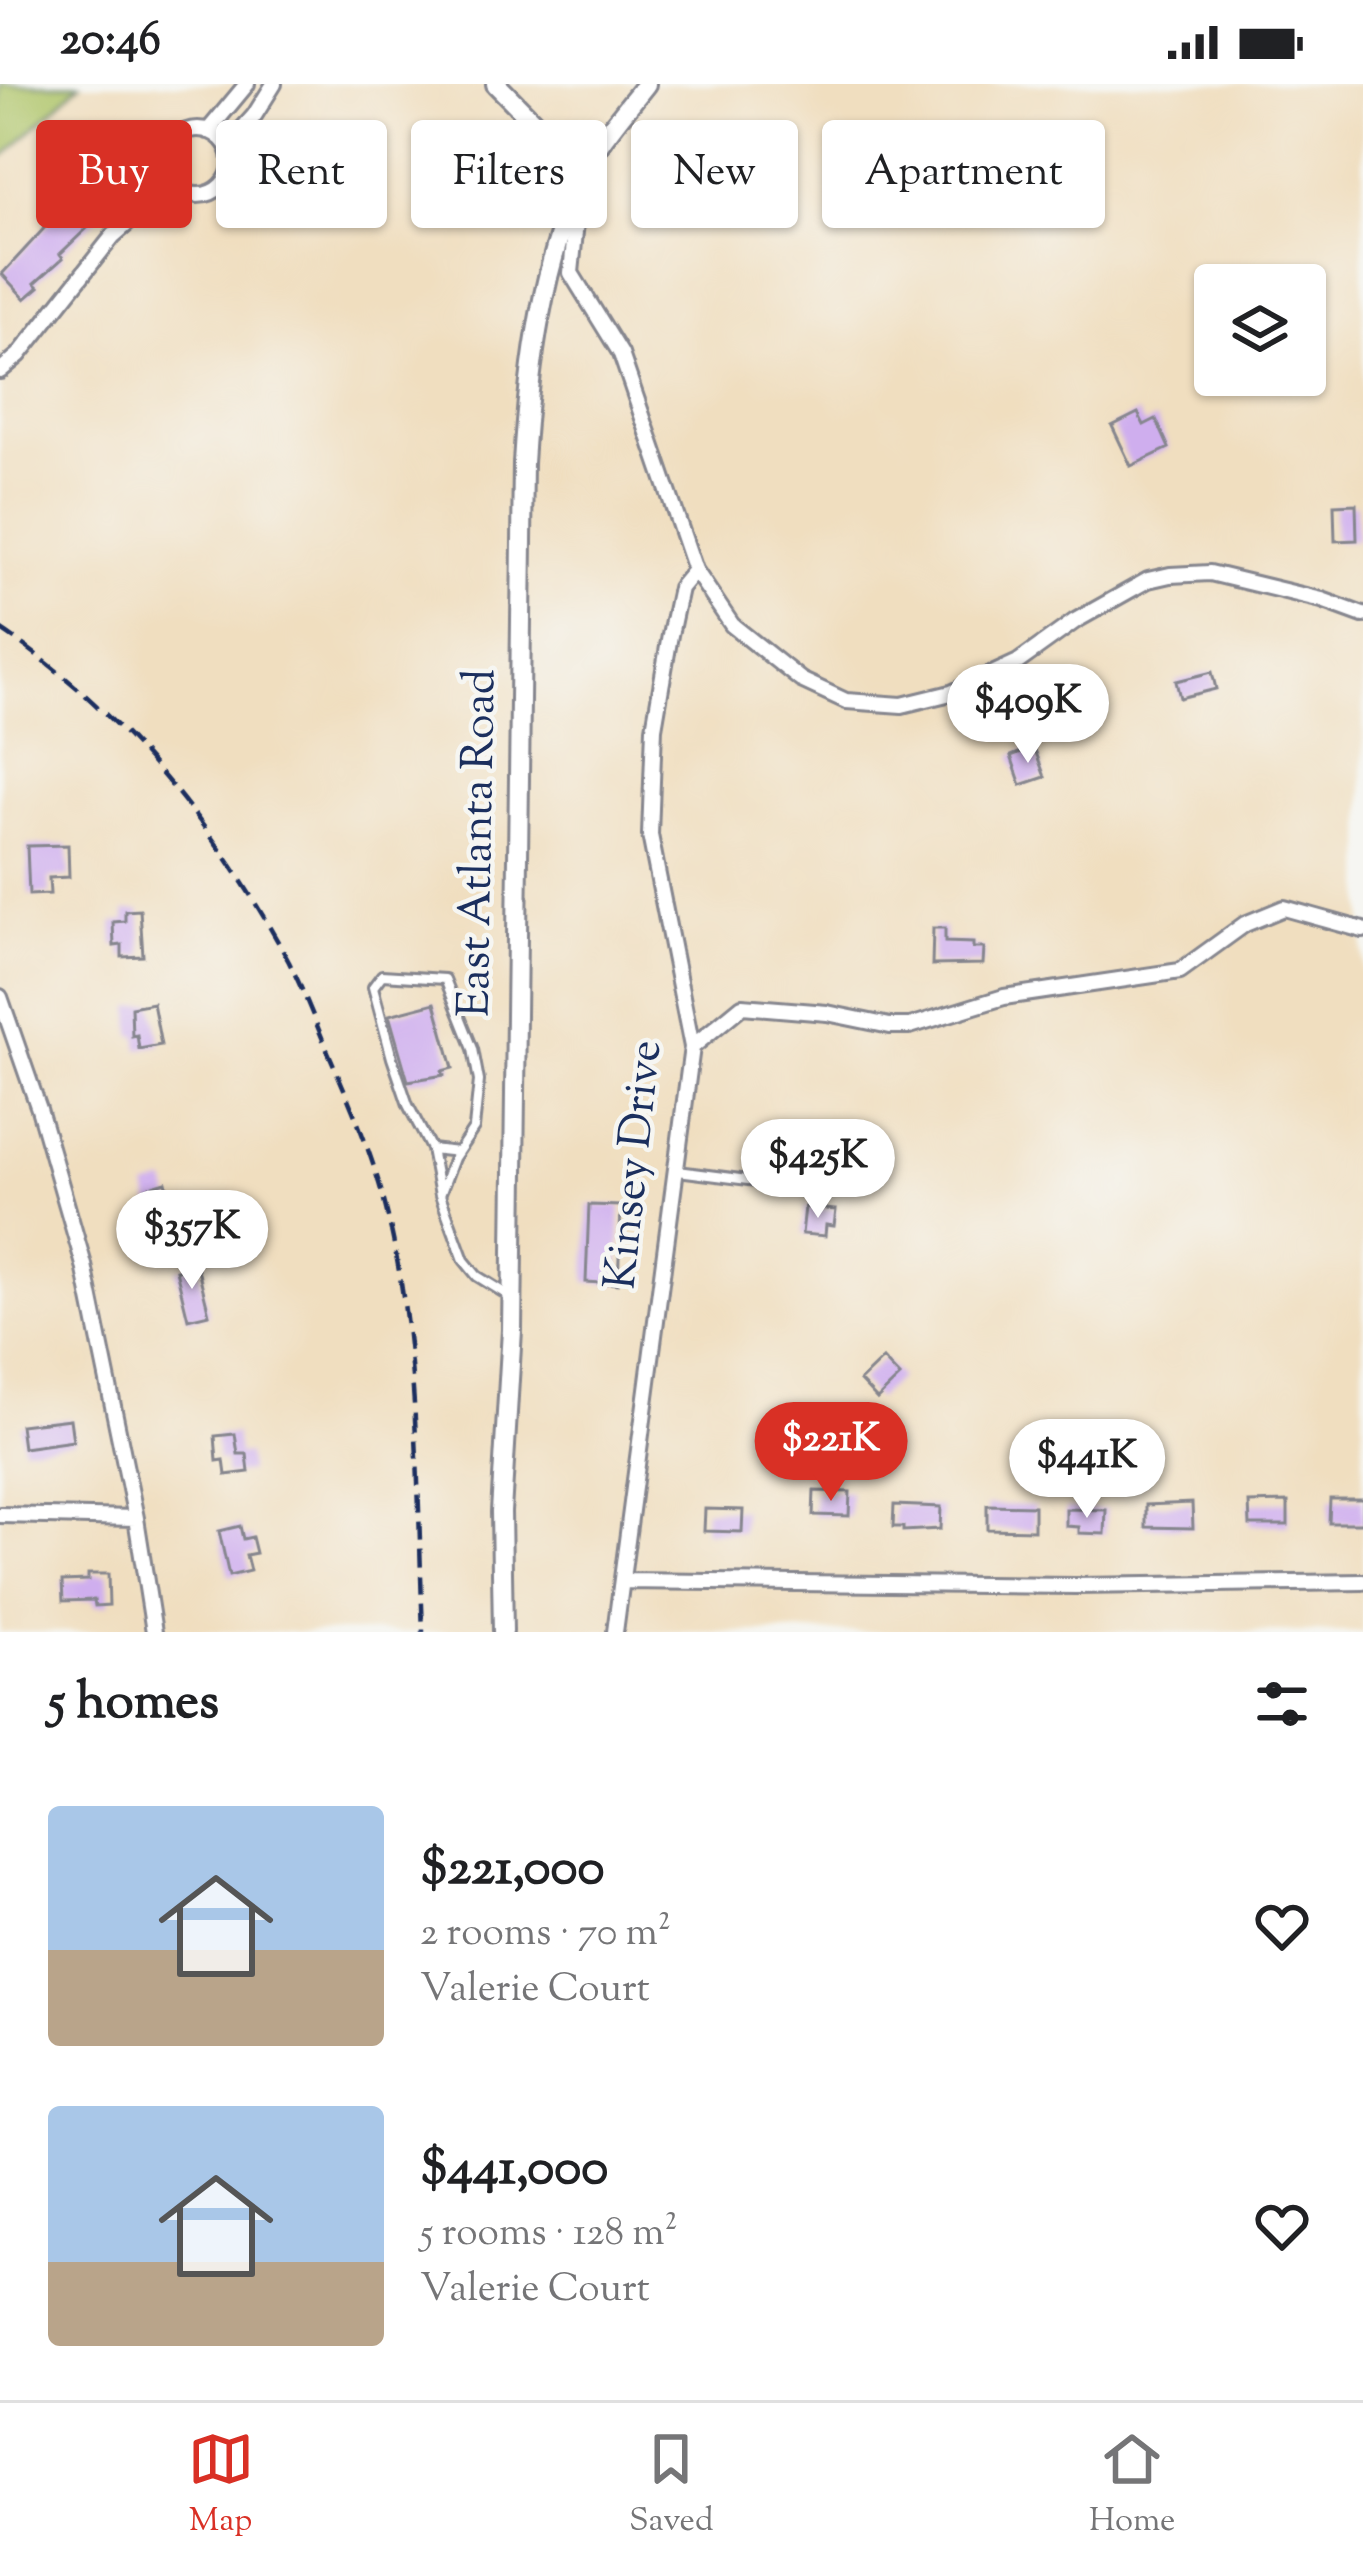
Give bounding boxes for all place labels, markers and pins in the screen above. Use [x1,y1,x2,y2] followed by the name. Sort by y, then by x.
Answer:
[944,664,1112,766] pin: $409K
[734,1119,902,1221] pin: $425K
[108,1190,276,1292] pin: $357K
[747,1402,915,1504] pin: $221K
[1003,1419,1171,1521] pin: $441K

